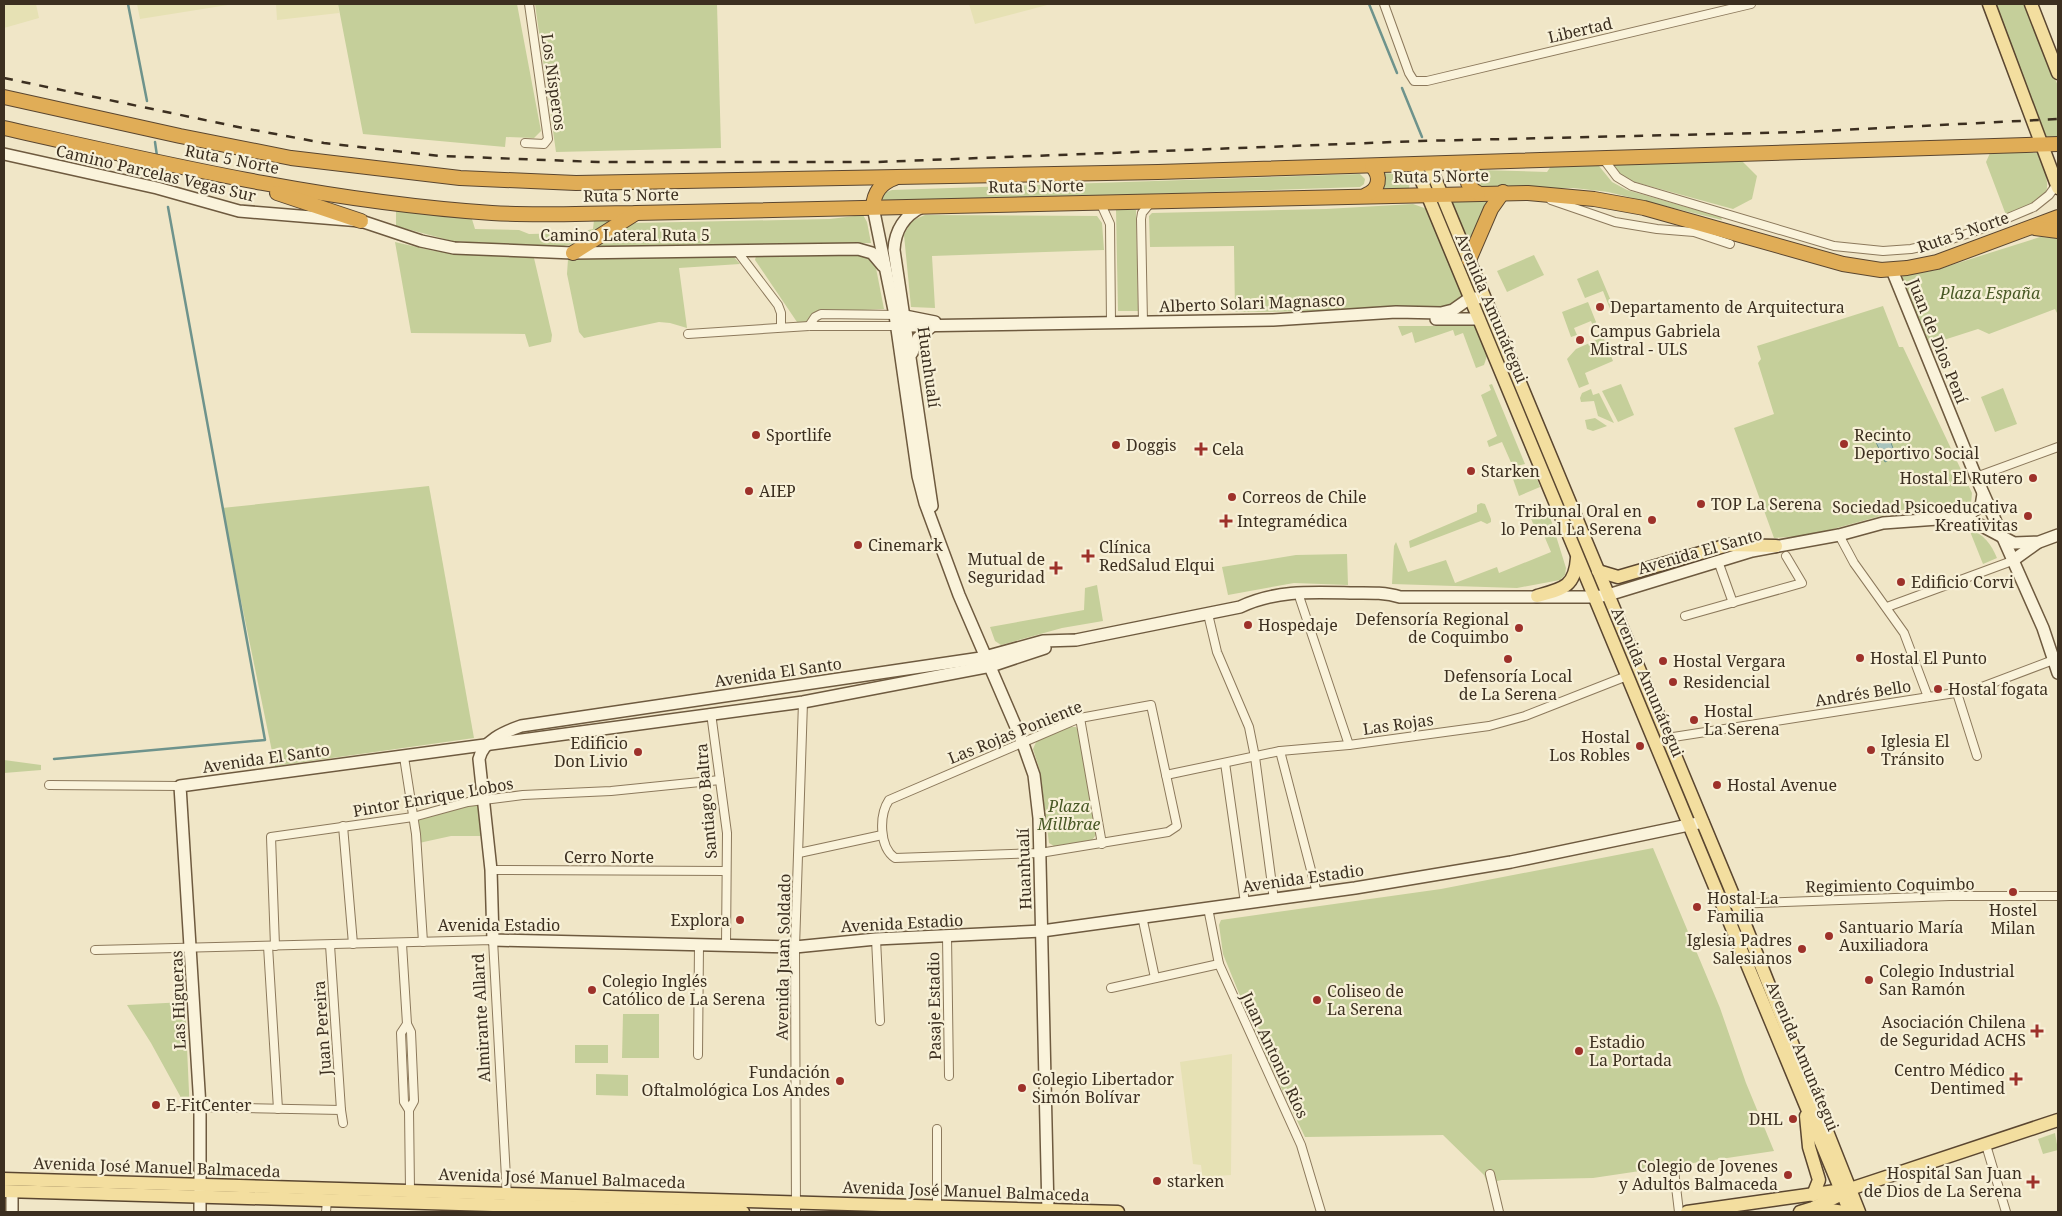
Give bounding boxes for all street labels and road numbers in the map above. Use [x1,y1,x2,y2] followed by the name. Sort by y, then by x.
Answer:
[1546,12,1615,48] street label: Libertad
[536,32,572,132] street label: Los Nísperos
[54,139,259,207] street label: Camino Parcelas Vegas Sur
[183,139,281,179] street label: Ruta 5 Norte
[1393,164,1489,188] street label: Ruta 5 Norte
[988,174,1084,198] street label: Ruta 5 Norte
[583,183,679,207] street label: Ruta 5 Norte
[1914,206,2012,258] street label: Ruta 5 Norte
[540,224,710,246] street label: Camino Lateral Ruta 5
[1451,230,1533,386] street label: Avenida Amunátegui
[1903,274,1973,407] street label: Juan de Dios Pení
[1159,289,1345,317] street label: Alberto Solari Magnasco
[912,325,946,409] street label: Huanhualí
[1635,523,1765,579] street label: Avenida El Santo
[1607,604,1689,760] street label: Avenida Amunátegui
[713,652,843,692] street label: Avenida El Santo
[1813,675,1913,711] street label: Andrés Bello
[945,695,1085,769] street label: Las Rojas Poniente
[1361,708,1435,740] street label: Las Rojas
[201,738,331,778] street label: Avenida El Santo
[690,742,722,860] street label: Santiago Baltra
[351,772,515,822] street label: Pintor Enrique Lobos
[1012,828,1036,910] street label: Huanhualí
[564,846,654,868] street label: Cerro Norte
[1241,859,1365,897] street label: Avenida Estadio
[771,873,795,1041] street label: Avenida Juan Soldado
[1805,873,1975,897] street label: Regimiento Coquimbo
[840,909,964,937] street label: Avenida Estadio
[438,914,560,936] street label: Avenida Estadio
[165,950,191,1050] street label: Las Higueras
[922,952,946,1060] street label: Pasaje Estadio
[467,953,495,1083] street label: Almirante Allard
[1762,978,1844,1134] street label: Avenida Amunátegui
[308,980,336,1077] street label: Juan Pereira
[1236,987,1314,1122] street label: Juan Antonio Ríos
[33,1152,281,1182] street label: Avenida José Manuel Balmaceda
[438,1163,686,1193] street label: Avenida José Manuel Balmaceda
[842,1176,1090,1206] street label: Avenida José Manuel Balmaceda

